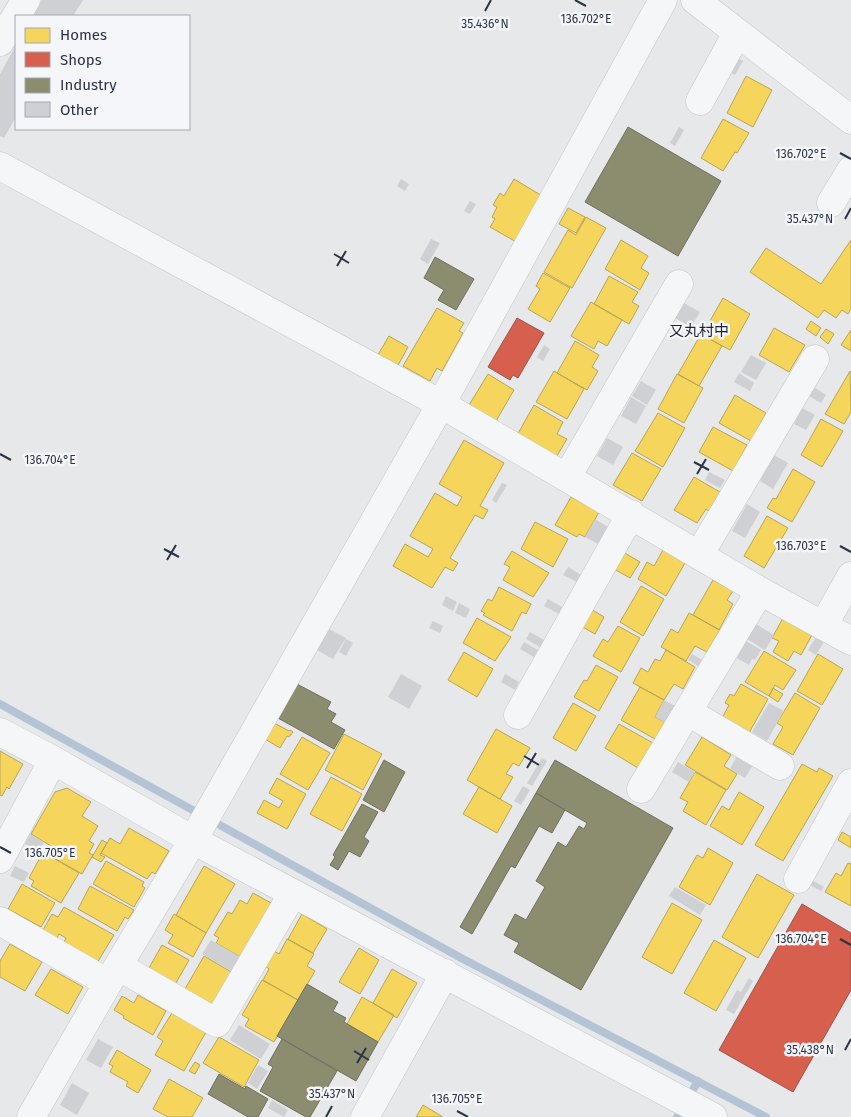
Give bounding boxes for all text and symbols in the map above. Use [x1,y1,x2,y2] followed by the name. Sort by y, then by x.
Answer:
[561,12,611,26] text: 136.702°E
[15,15,190,130] legend
[461,17,509,31] text: 35.436°N
[60,26,107,44] text: Homes
[60,51,102,69] text: Shops
[60,76,117,94] text: Industry
[60,101,99,119] text: Other
[776,147,826,161] text: 136.702°E
[787,212,833,226] text: 35.437°N
[669,322,729,340] district label: 又丸村中
[24,453,76,467] text: 136.704°E
[776,539,826,553] text: 136.703°E
[25,846,75,860] text: 136.705°E
[775,932,827,946] text: 136.704°E
[786,1043,834,1057] text: 35.438°N
[309,1087,355,1101] text: 35.437°N
[432,1092,482,1106] text: 136.705°E

